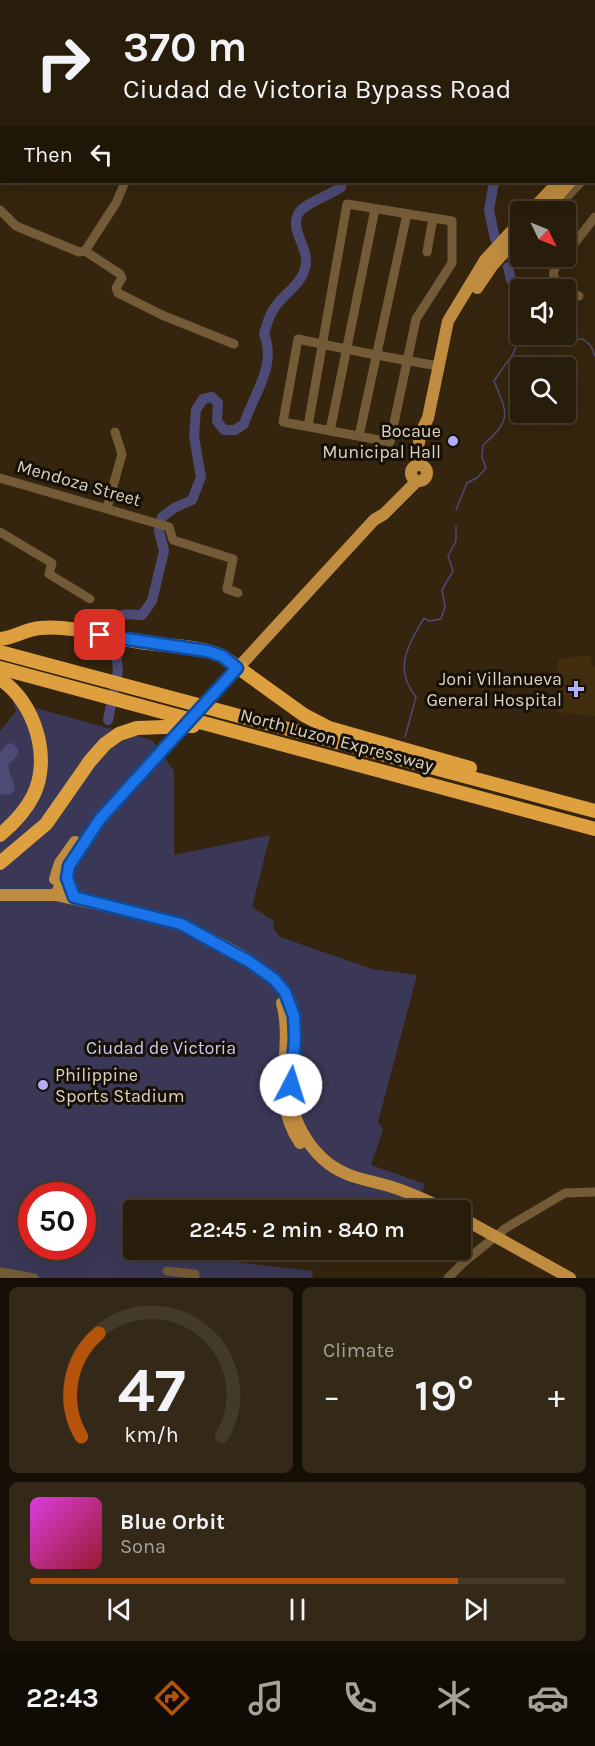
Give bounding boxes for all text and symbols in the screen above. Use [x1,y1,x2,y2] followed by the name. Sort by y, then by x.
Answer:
[123,22,247,72] text: 370 m
[24,24,102,102] icon: right
[123,73,512,105] text: Ciudad de Victoria Bypass Road
[85,138,118,171] icon: left
[24,142,73,168] text: Then
[510,201,576,267] north arrow
[510,201,576,423] map controls
[510,279,576,345] button: sound
[510,357,576,423] button: search
[322,420,441,463] place label: Bocaue Municipal Hall
[446,434,460,448] marker: Bocaue Municipal Hall
[14,455,144,511] street label: Mendoza Street
[74,609,125,660] pin
[83,618,116,651] icon: arrive
[426,668,562,711] place label: Joni Villanueva General Hospital
[567,680,585,698] marker: Joni Villanueva General Hospital
[238,704,437,777] street label: North Luzon Expressway
[86,1037,236,1059] park label: Ciudad de Victoria
[259,1053,323,1117] position arrow
[55,1064,185,1107] place label: Philippine Sports Stadium
[36,1078,50,1092] marker: Philippine Sports Stadium
[18,1182,96,1260] speed limit sign: 50
[189,1217,405,1243] text: 22:45 · 2 min · 840 m
[323,1339,394,1362] text: Climate
[117,1354,185,1427] text: 47
[414,1369,474,1421] text: 19°
[323,1377,340,1415] text: −
[548,1377,565,1415] text: +
[124,1422,178,1447] text: km/h
[120,1509,225,1535] text: Blue Orbit
[120,1535,166,1558] text: Sona
[103,1593,136,1626] icon: previous
[281,1593,314,1626] icon: pause
[459,1593,492,1626] icon: next
[151,1677,193,1719] icon: directions
[245,1677,287,1719] icon: music
[339,1677,381,1719] icon: phone
[433,1677,475,1719] icon: climate
[527,1677,569,1719] icon: car
[26,1682,99,1714] text: 22:43

